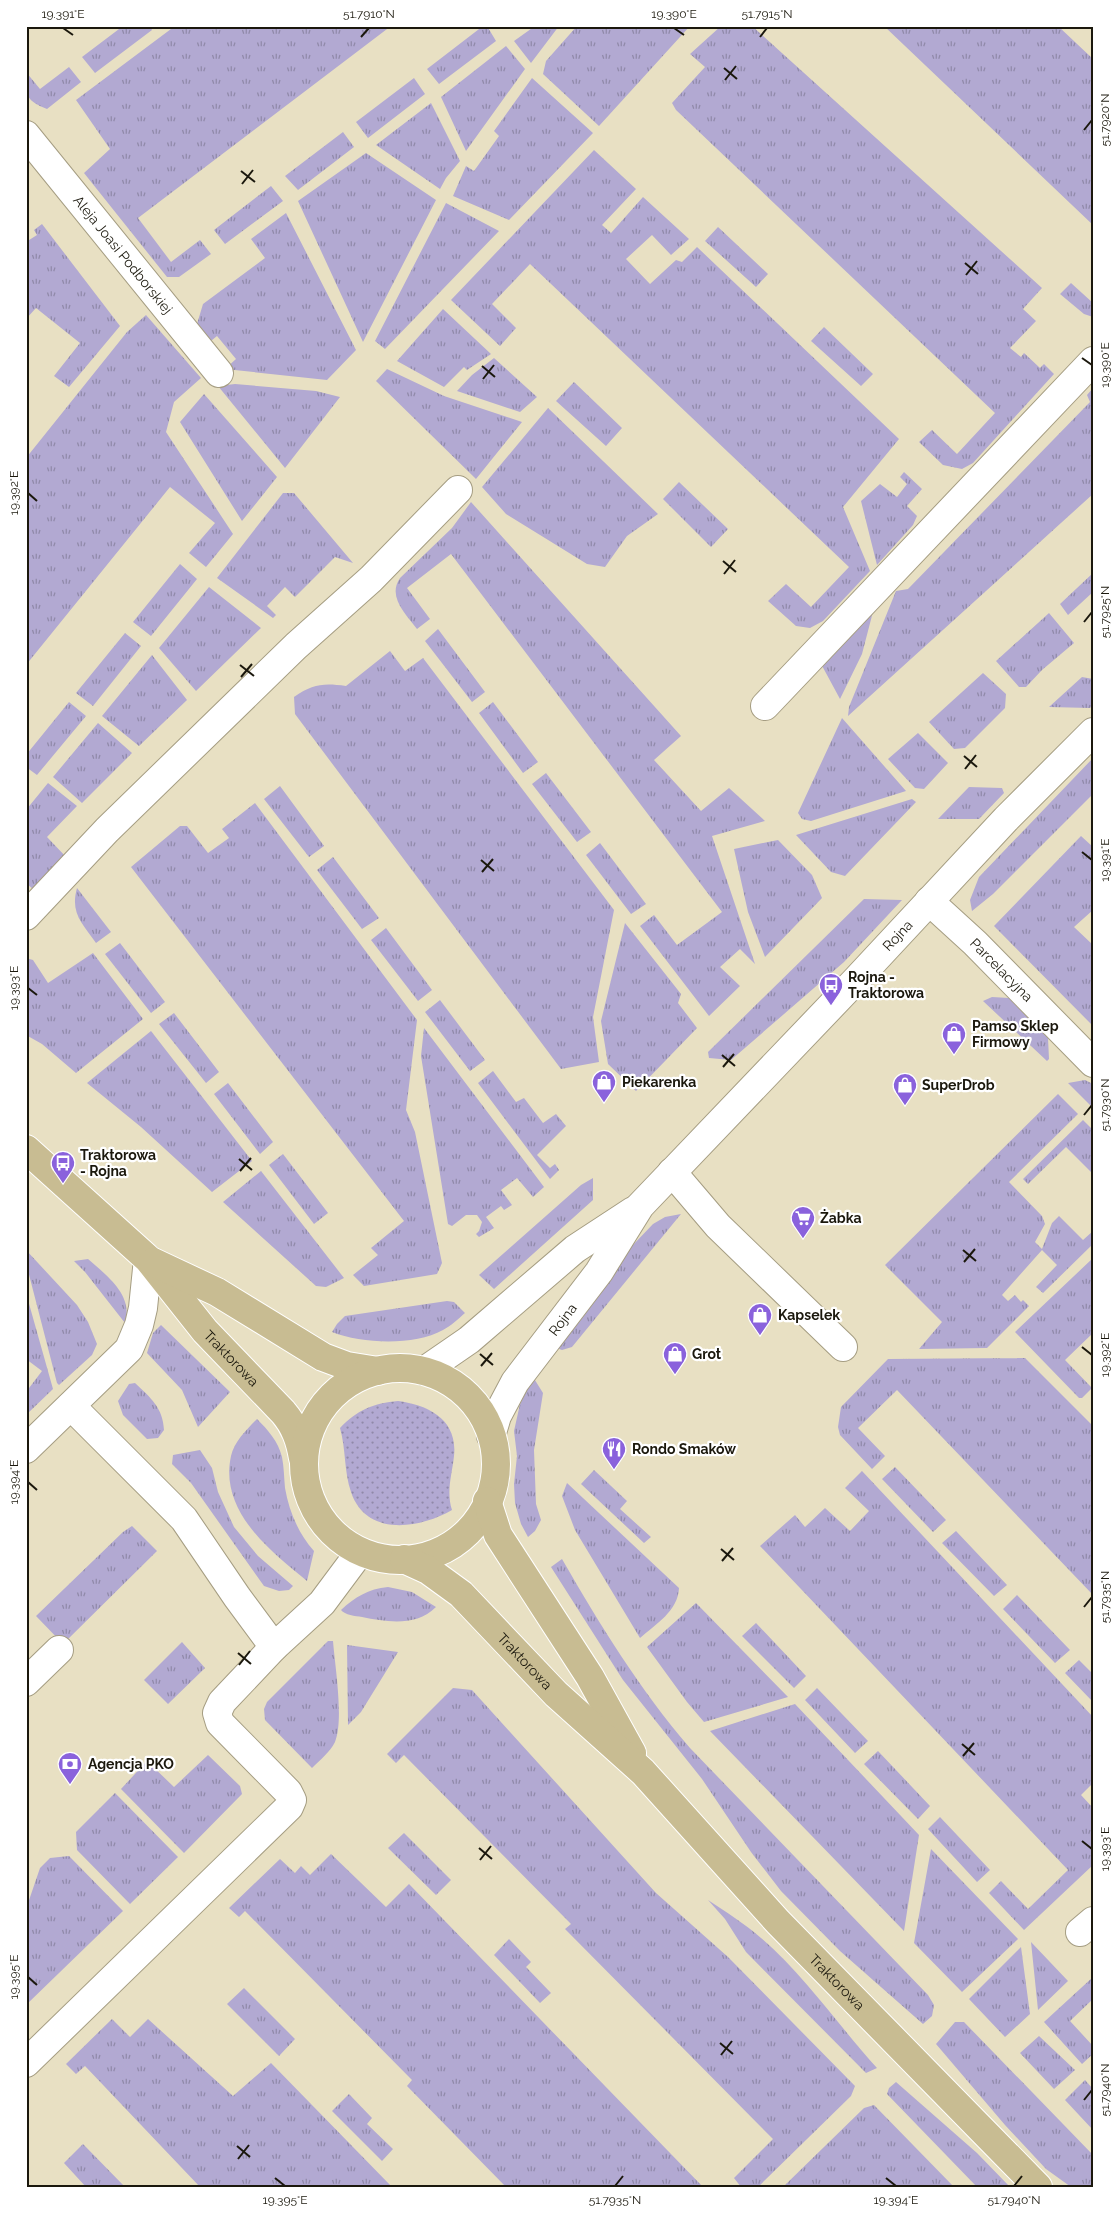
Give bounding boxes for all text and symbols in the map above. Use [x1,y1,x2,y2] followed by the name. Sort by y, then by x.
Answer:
[41,7,85,21] text: 19.391°E
[343,7,395,21] text: 51.7910°N
[651,7,697,21] text: 19.390°E
[741,7,793,21] text: 51.7915°N
[1098,94,1112,146] text: 51.7920°N
[70,192,176,317] street label: Aleja Joasi Podborskiej
[1098,342,1112,388] text: 19.390°E
[7,471,21,515] text: 19.392°E
[1098,586,1112,638] text: 51.7925°N
[1098,838,1112,882] text: 19.391°E
[879,917,916,954] street label: Rojna
[967,935,1036,1005] street label: Parcelacyjna
[7,966,21,1010] text: 19.393°E
[848,969,924,1001] place label: Rojna - Traktorowa
[818,972,844,1006] bus stop icon: Rojna - Traktorowa
[972,1018,1059,1050] place label: Pamso Sklep Firmowy
[941,1021,967,1055] shop icon: Pamso Sklep Firmowy
[591,1069,617,1103] shop icon: Piekarenka
[892,1072,918,1106] shop icon: SuperDrob
[622,1074,696,1090] place label: Piekarenka
[922,1077,995,1093] place label: SuperDrob
[1098,1078,1112,1132] text: 51.7930°N
[80,1147,156,1179] place label: Traktorowa - Rojna
[50,1150,76,1184] bus stop icon: Traktorowa - Rojna
[790,1205,816,1239] supermarket icon: Żabka
[820,1209,861,1226] place label: Żabka
[545,1300,580,1339] street label: Rojna
[747,1302,773,1336] shop icon: Kapselek
[778,1307,840,1323] place label: Kapselek
[201,1327,262,1390] street label: Traktorowa
[1098,1333,1112,1377] text: 19.392°E
[662,1341,688,1375] shop icon: Grot
[692,1346,722,1362] place label: Grot
[601,1436,627,1470] restaurant icon: Rondo Smaków
[632,1441,736,1457] place label: Rondo Smaków
[7,1460,21,1504] text: 19.394°E
[1098,1571,1112,1623] text: 51.7935°N
[494,1630,555,1693] street label: Traktorowa
[57,1751,83,1785] bank icon: Agencja PKO
[88,1756,174,1772] place label: Agencja PKO
[1098,1827,1112,1871] text: 19.393°E
[806,1951,868,2013] street label: Traktorowa
[7,1955,21,1999] text: 19.395°E
[1098,2063,1112,2117] text: 51.7940°N
[263,2193,307,2207] text: 19.395°E
[589,2193,641,2207] text: 51.7935°N
[874,2193,918,2207] text: 19.394°E
[987,2193,1041,2207] text: 51.7940°N

